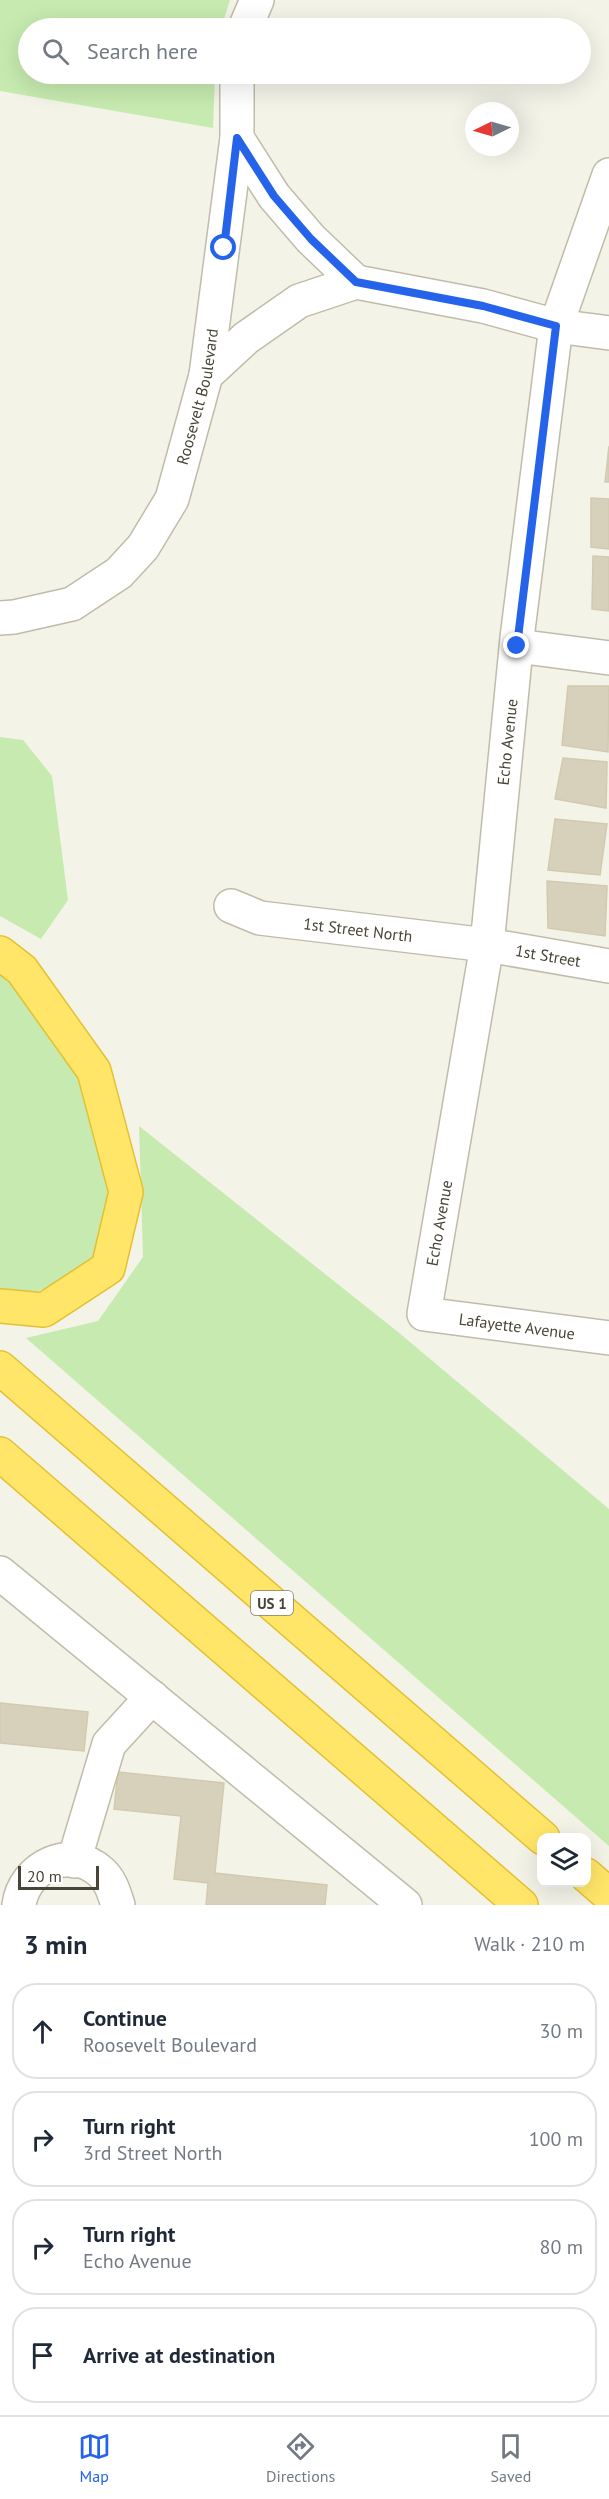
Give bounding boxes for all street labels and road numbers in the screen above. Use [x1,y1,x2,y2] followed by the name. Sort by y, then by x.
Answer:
[172,327,222,467] street label: Roosevelt Boulevard
[493,698,521,786] street label: Echo Avenue
[302,913,414,946] street label: 1st Street North
[514,940,583,971] street label: 1st Street
[422,1178,456,1268] street label: Echo Avenue
[458,1309,576,1344] street label: Lafayette Avenue
[251,1591,293,1615] road number: US 1

